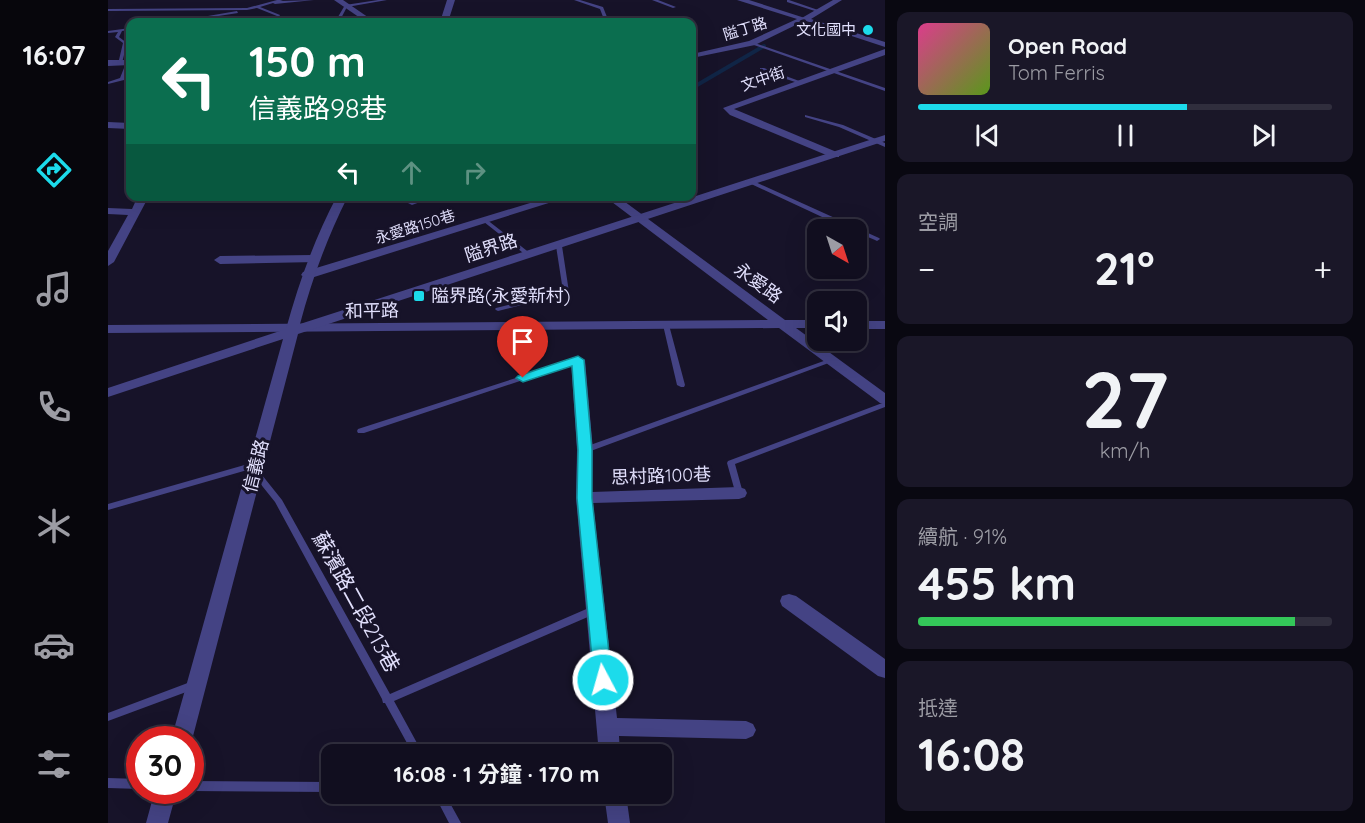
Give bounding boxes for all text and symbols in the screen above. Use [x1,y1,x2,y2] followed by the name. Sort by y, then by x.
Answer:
[721,13,769,44] street label: 隘丁路
[796,20,856,39] place label: 文化國中
[861,23,875,37] marker: 文化國中
[1008,32,1127,60] text: Open Road
[249,35,366,88] text: 150 m
[22,38,86,72] text: 16:07
[150,42,228,120] icon: left
[1008,60,1105,85] text: Tom Ferris
[738,62,787,95] street label: 文中街
[249,91,387,125] text: 信義路98巷
[971,119,1004,152] icon: previous
[1109,119,1142,152] icon: pause
[1247,119,1280,152] icon: next
[33,149,75,191] icon: directions
[332,156,365,189] icon: left
[395,156,428,189] icon: ahead
[458,156,491,189] icon: right
[373,205,457,248] street label: 永愛路150巷
[918,209,958,234] text: 空調
[807,219,867,279] north arrow
[807,219,867,351] map controls
[462,228,520,267] street label: 隘界路
[1094,240,1155,296] text: 21°
[918,248,935,289] text: −
[1313,248,1332,289] text: +
[730,257,787,308] street label: 永愛路
[33,268,75,310] icon: music
[431,284,570,307] place label: 隘界路(永愛新村)
[412,289,426,303] marker: 隘界路(永愛新村)
[807,291,867,351] button: sound
[345,299,399,322] street label: 和平路
[497,316,548,378] pin
[506,325,539,358] icon: arrive
[1081,350,1169,448] text: 27
[33,386,75,428] icon: phone
[238,437,273,495] street label: 信義路
[1100,438,1150,463] text: km/h
[611,462,711,489] street label: 思村路100巷
[33,505,75,547] icon: climate
[918,524,1007,549] text: 續航 · 91%
[308,527,406,676] street label: 蘇濱路二段213巷
[918,555,1076,611] text: 455 km
[33,624,75,666] icon: car
[571,648,635,712] position arrow
[918,695,958,720] text: 抵達
[126,726,204,804] speed limit sign: 30
[918,726,1025,782] text: 16:08
[33,743,75,785] icon: filters
[393,760,600,788] text: 16:08 · 1 分鐘 · 170 m

